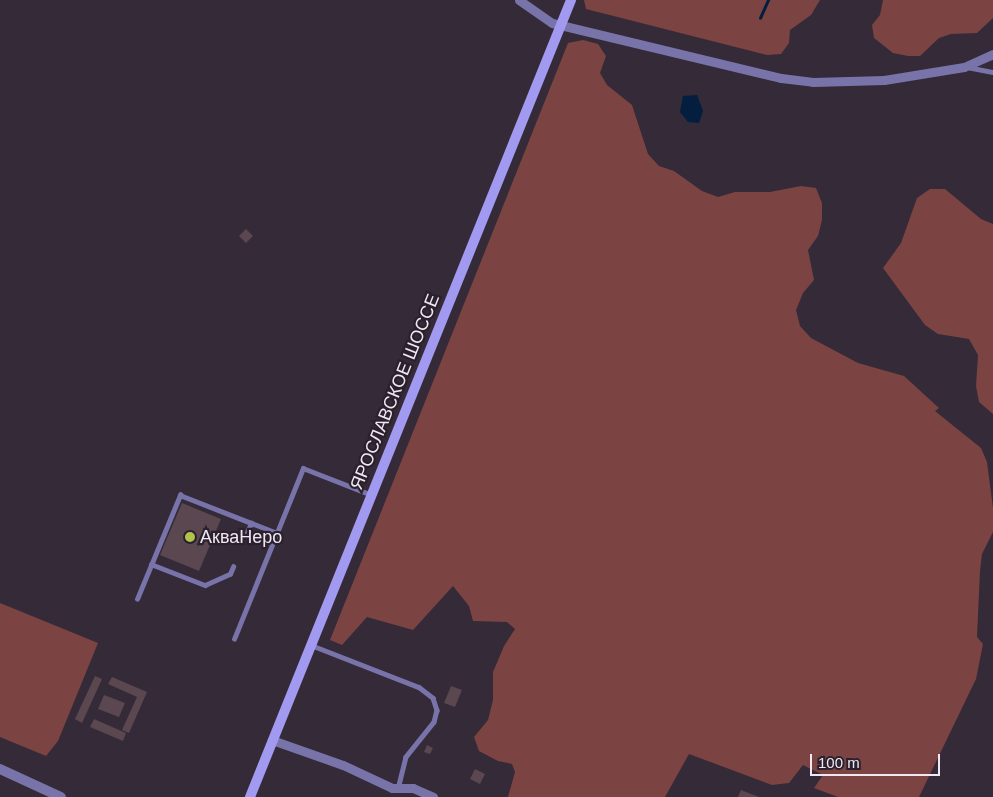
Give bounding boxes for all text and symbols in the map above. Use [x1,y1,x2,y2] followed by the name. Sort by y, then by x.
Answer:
[346,291,444,493] street label: ЯРОСЛАВСКОЕ ШОССЕ
[200,526,282,548] place label: АкваНеро
[184,531,196,543] marker: АкваНеро
[813,744,943,776] scale bar
[818,754,860,771] text: 100 m

